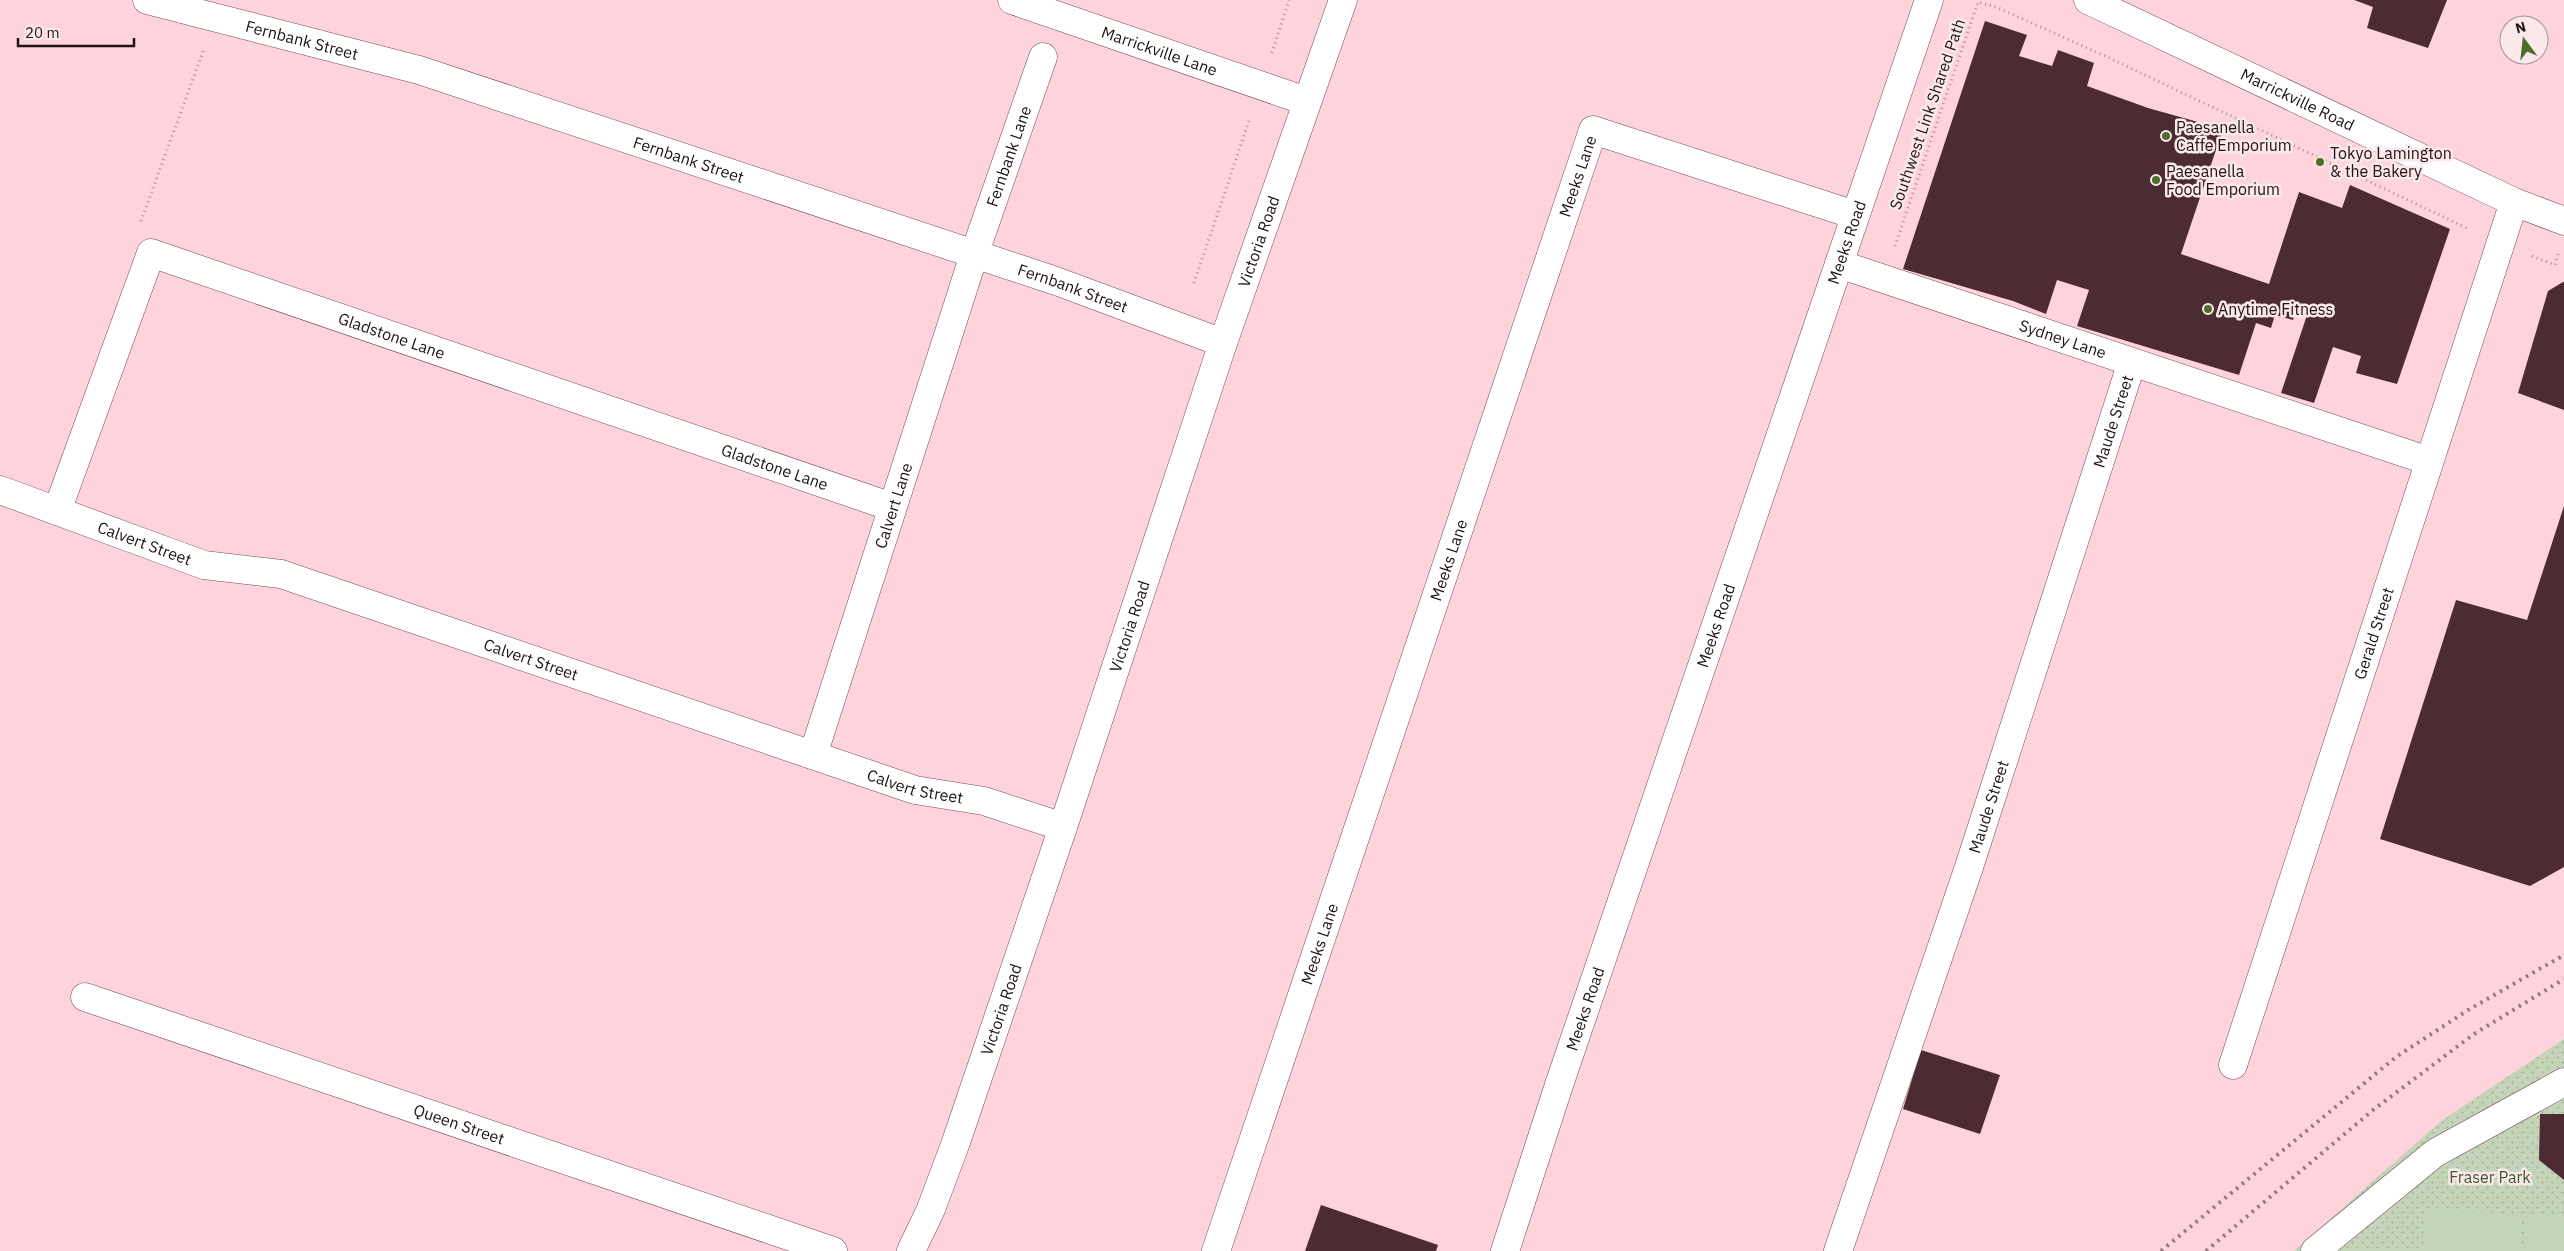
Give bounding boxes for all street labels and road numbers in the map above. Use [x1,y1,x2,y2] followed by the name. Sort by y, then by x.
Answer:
[244,16,360,64] street label: Fernbank Street
[1885,16,1969,212] street label: Southwest Link Shared Path
[1099,22,1220,80] street label: Marrickville Lane
[2238,64,2358,135] street label: Marrickville Road
[982,103,1035,209] street label: Fernbank Lane
[631,132,747,187] street label: Fernbank Street
[1554,133,1601,220] street label: Meeks Lane
[1233,193,1284,290] street label: Victoria Road
[1823,198,1870,287] street label: Meeks Road
[1015,259,1131,317] street label: Fernbank Street
[336,308,448,363] street label: Gladstone Lane
[2017,315,2109,363] street label: Sydney Lane
[2089,372,2137,470] street label: Maude Street
[719,439,831,494] street label: Gladstone Lane
[870,460,917,551] street label: Calvert Lane
[1425,516,1471,603] street label: Meeks Lane
[95,517,194,570] street label: Calvert Street
[1105,578,1154,675] street label: Victoria Road
[1692,581,1739,670] street label: Meeks Road
[2349,585,2398,682] street label: Gerald Street
[481,634,581,685] street label: Calvert Street
[1964,758,2013,856] street label: Maude Street
[865,764,965,808] street label: Calvert Street
[1296,900,1342,987] street label: Meeks Lane
[976,961,1026,1058] street label: Victoria Road
[1561,964,1608,1053] street label: Meeks Road
[411,1099,507,1149] street label: Queen Street

